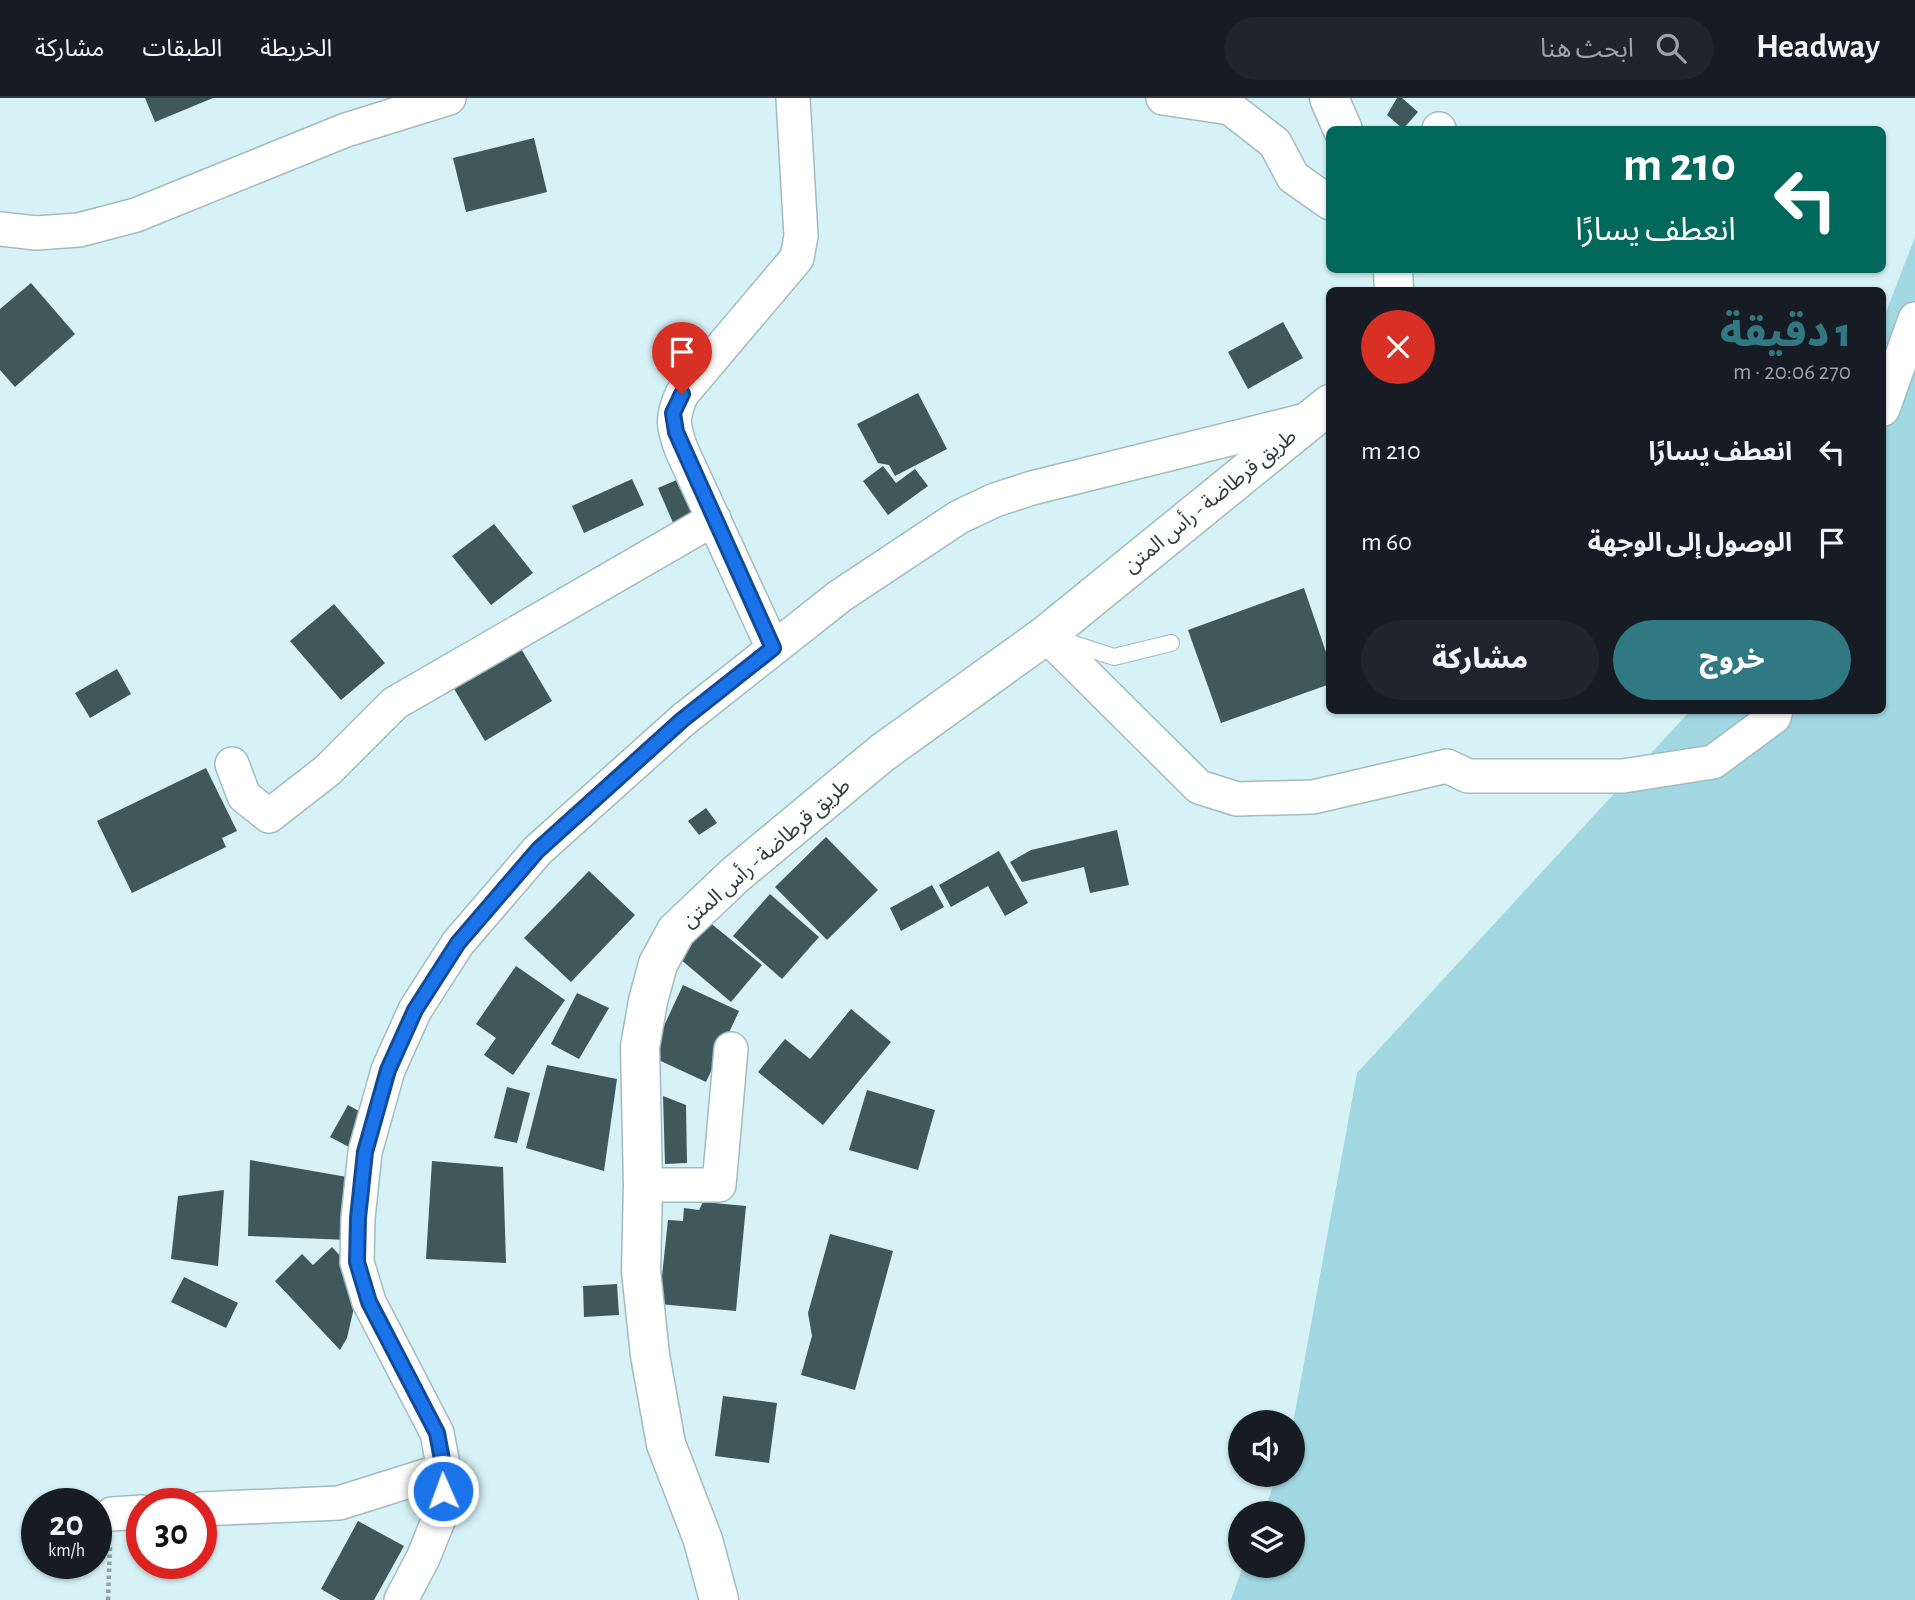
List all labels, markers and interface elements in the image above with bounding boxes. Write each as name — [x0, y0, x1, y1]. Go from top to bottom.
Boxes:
search box — [1224, 17, 1714, 80]
icon: search — [1652, 29, 1690, 67]
text: Headway — [1756, 31, 1880, 64]
text: ابحث هنا — [1540, 36, 1634, 62]
text: مشاركة — [35, 37, 104, 61]
text: الطبقات — [142, 37, 222, 61]
text: الخريطة — [260, 37, 332, 61]
text: 210 m — [1623, 141, 1736, 190]
icon: left — [1760, 154, 1851, 245]
text: انعطف يسارًا — [1575, 214, 1736, 246]
button: close — [1361, 310, 1435, 384]
text: 1 دقيقة — [1720, 312, 1851, 354]
pin — [652, 322, 712, 394]
icon: arrive — [663, 333, 701, 371]
text: 270 m · 20:06 — [1733, 361, 1851, 384]
street label: طريق قرطاضة - رأس المتن — [1118, 423, 1302, 578]
icon: left — [1813, 433, 1851, 471]
text: 210 m — [1361, 438, 1421, 464]
text: انعطف يسارًا — [1648, 439, 1792, 465]
icon: arrive — [1813, 524, 1851, 562]
text: 60 m — [1361, 529, 1412, 555]
text: الوصول إلى الوجهة — [1588, 530, 1792, 556]
button: مشاركة — [1361, 620, 1599, 700]
button: خروج — [1613, 620, 1851, 700]
street label: طريق قرطاضة - رأس المتن — [676, 772, 855, 933]
map controls — [1228, 1410, 1305, 1578]
button: sound — [1228, 1410, 1305, 1487]
position arrow — [406, 1454, 480, 1528]
speed limit sign: 30 — [126, 1488, 217, 1579]
button: layers — [1228, 1501, 1305, 1578]
text: 20 — [49, 1507, 84, 1542]
text: km/h — [48, 1542, 85, 1560]

